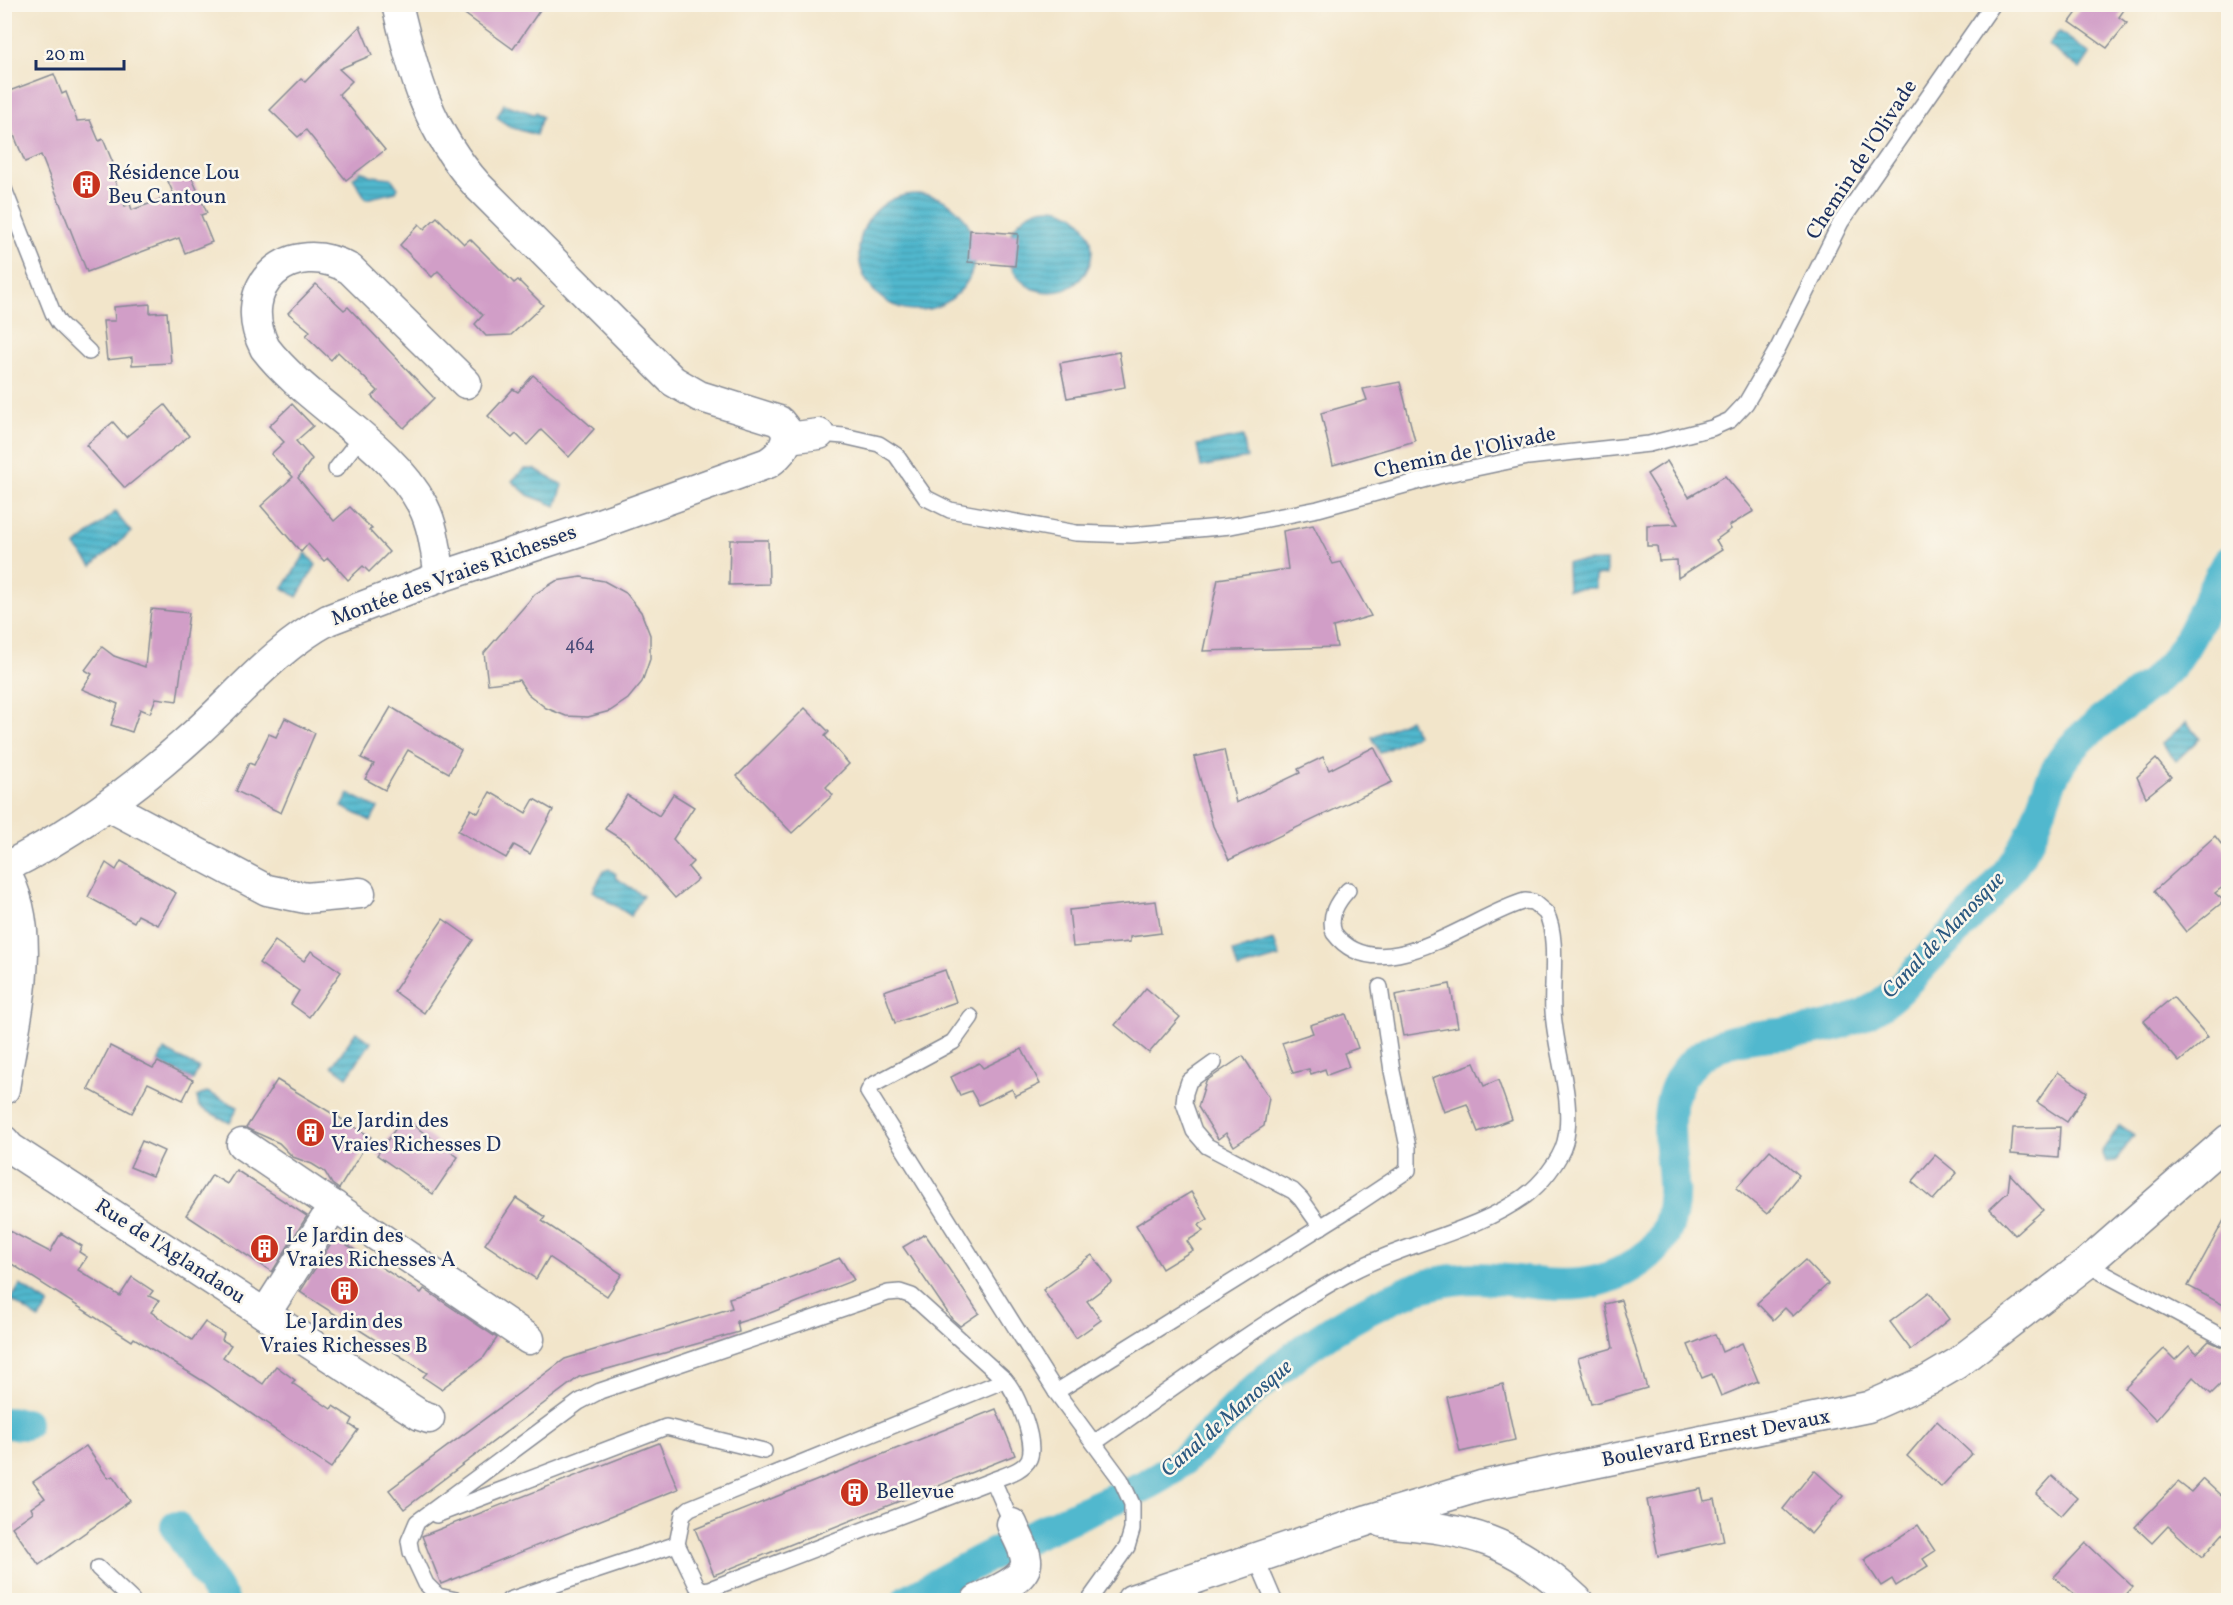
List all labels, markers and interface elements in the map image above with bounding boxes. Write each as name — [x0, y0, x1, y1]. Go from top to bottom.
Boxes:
scale bar — [36, 33, 124, 71]
text: 20 m — [45, 43, 85, 68]
street label: Chemin de l'Olivade — [1799, 74, 1925, 246]
place label: Résidence Lou Beu Cantoun — [108, 159, 240, 212]
building icon: Résidence Lou Beu Cantoun — [71, 169, 103, 201]
street label: Chemin de l'Olivade — [1371, 420, 1559, 486]
street label: Montée des Vraies Richesses — [327, 518, 581, 634]
house number: 464 — [565, 633, 595, 658]
water label: Canal de Manosque — [1875, 865, 2013, 1007]
place label: Le Jardin des Vraies Richesses D — [331, 1107, 501, 1160]
building icon: Le Jardin des Vraies Richesses D — [294, 1117, 326, 1149]
street label: Rue de l'Aglandaou — [89, 1192, 251, 1312]
place label: Le Jardin des Vraies Richesses A — [286, 1222, 456, 1275]
building icon: Le Jardin des Vraies Richesses A — [249, 1232, 281, 1264]
building icon: Le Jardin des Vraies Richesses B — [328, 1275, 360, 1307]
place label: Le Jardin des Vraies Richesses B — [260, 1308, 428, 1361]
water label: Canal de Manosque — [1154, 1353, 1300, 1485]
street label: Boulevard Ernest Devaux — [1599, 1403, 1833, 1475]
building icon: Bellevue — [839, 1476, 871, 1508]
place label: Bellevue — [876, 1478, 954, 1507]

